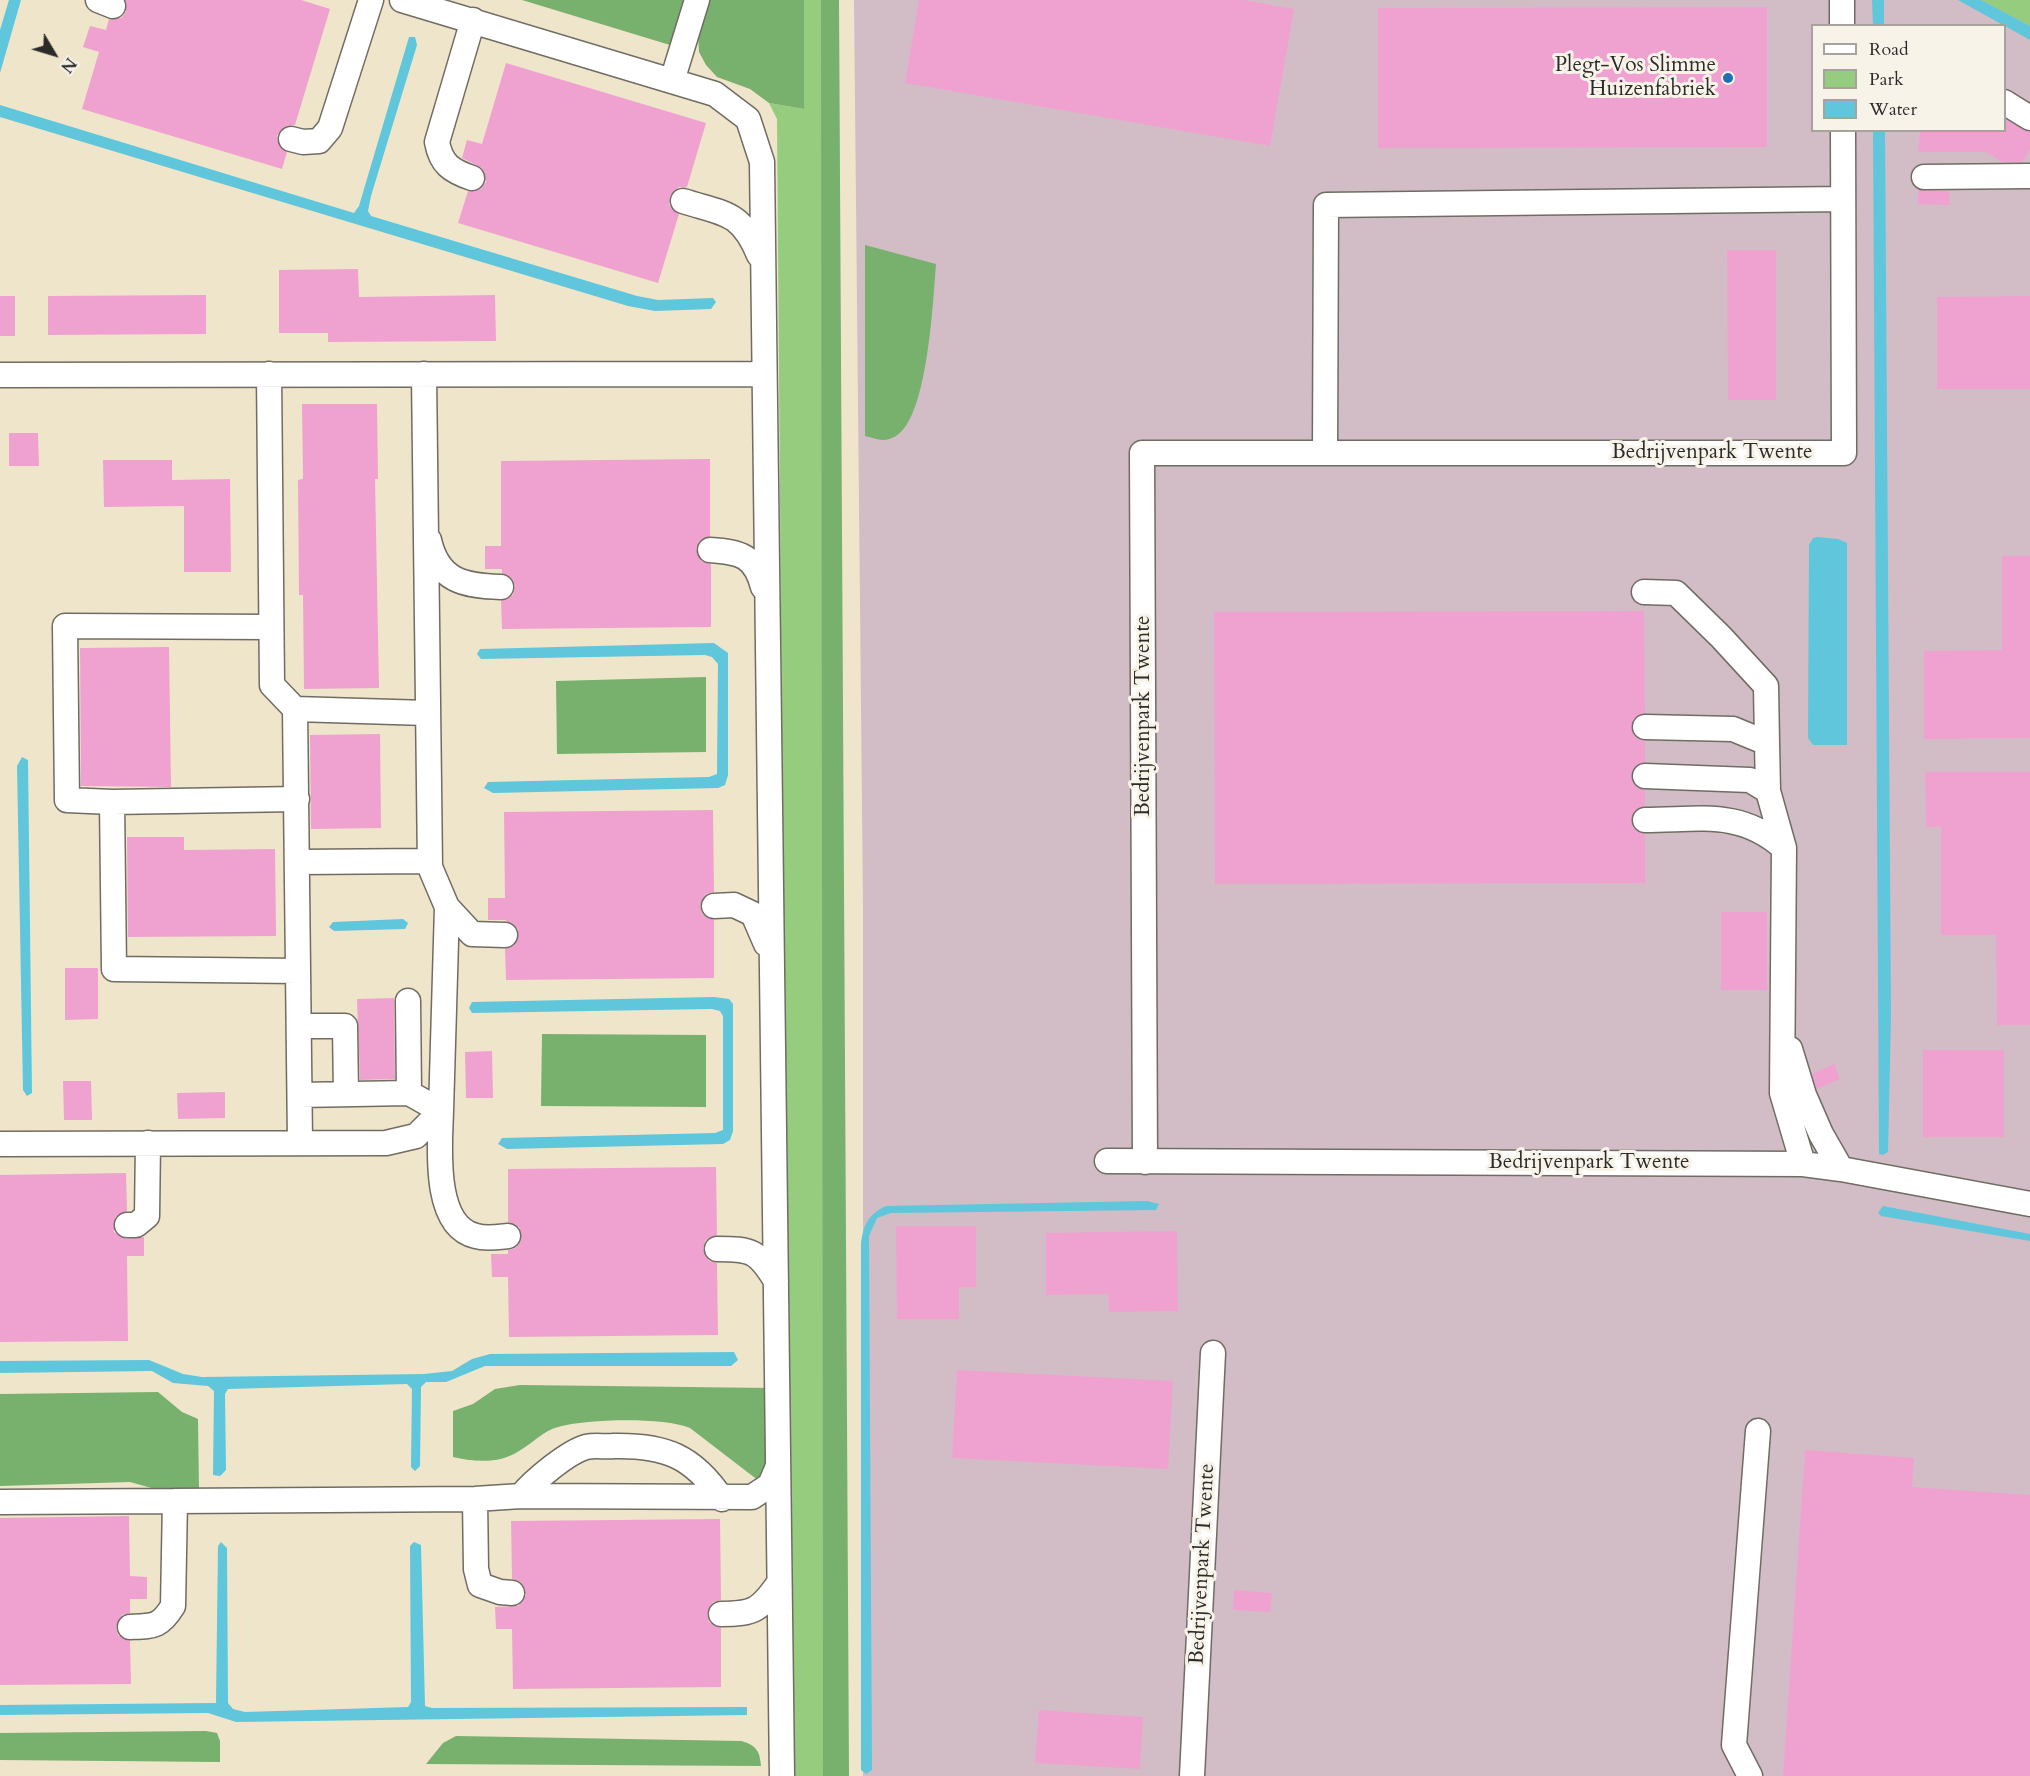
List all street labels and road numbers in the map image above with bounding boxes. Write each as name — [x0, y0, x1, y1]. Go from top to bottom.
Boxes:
street label: Bedrijvenpark Twente — [1611, 440, 1813, 466]
street label: Bedrijvenpark Twente — [1131, 615, 1157, 817]
street label: Bedrijvenpark Twente — [1488, 1150, 1690, 1176]
street label: Bedrijvenpark Twente — [1185, 1463, 1221, 1665]

